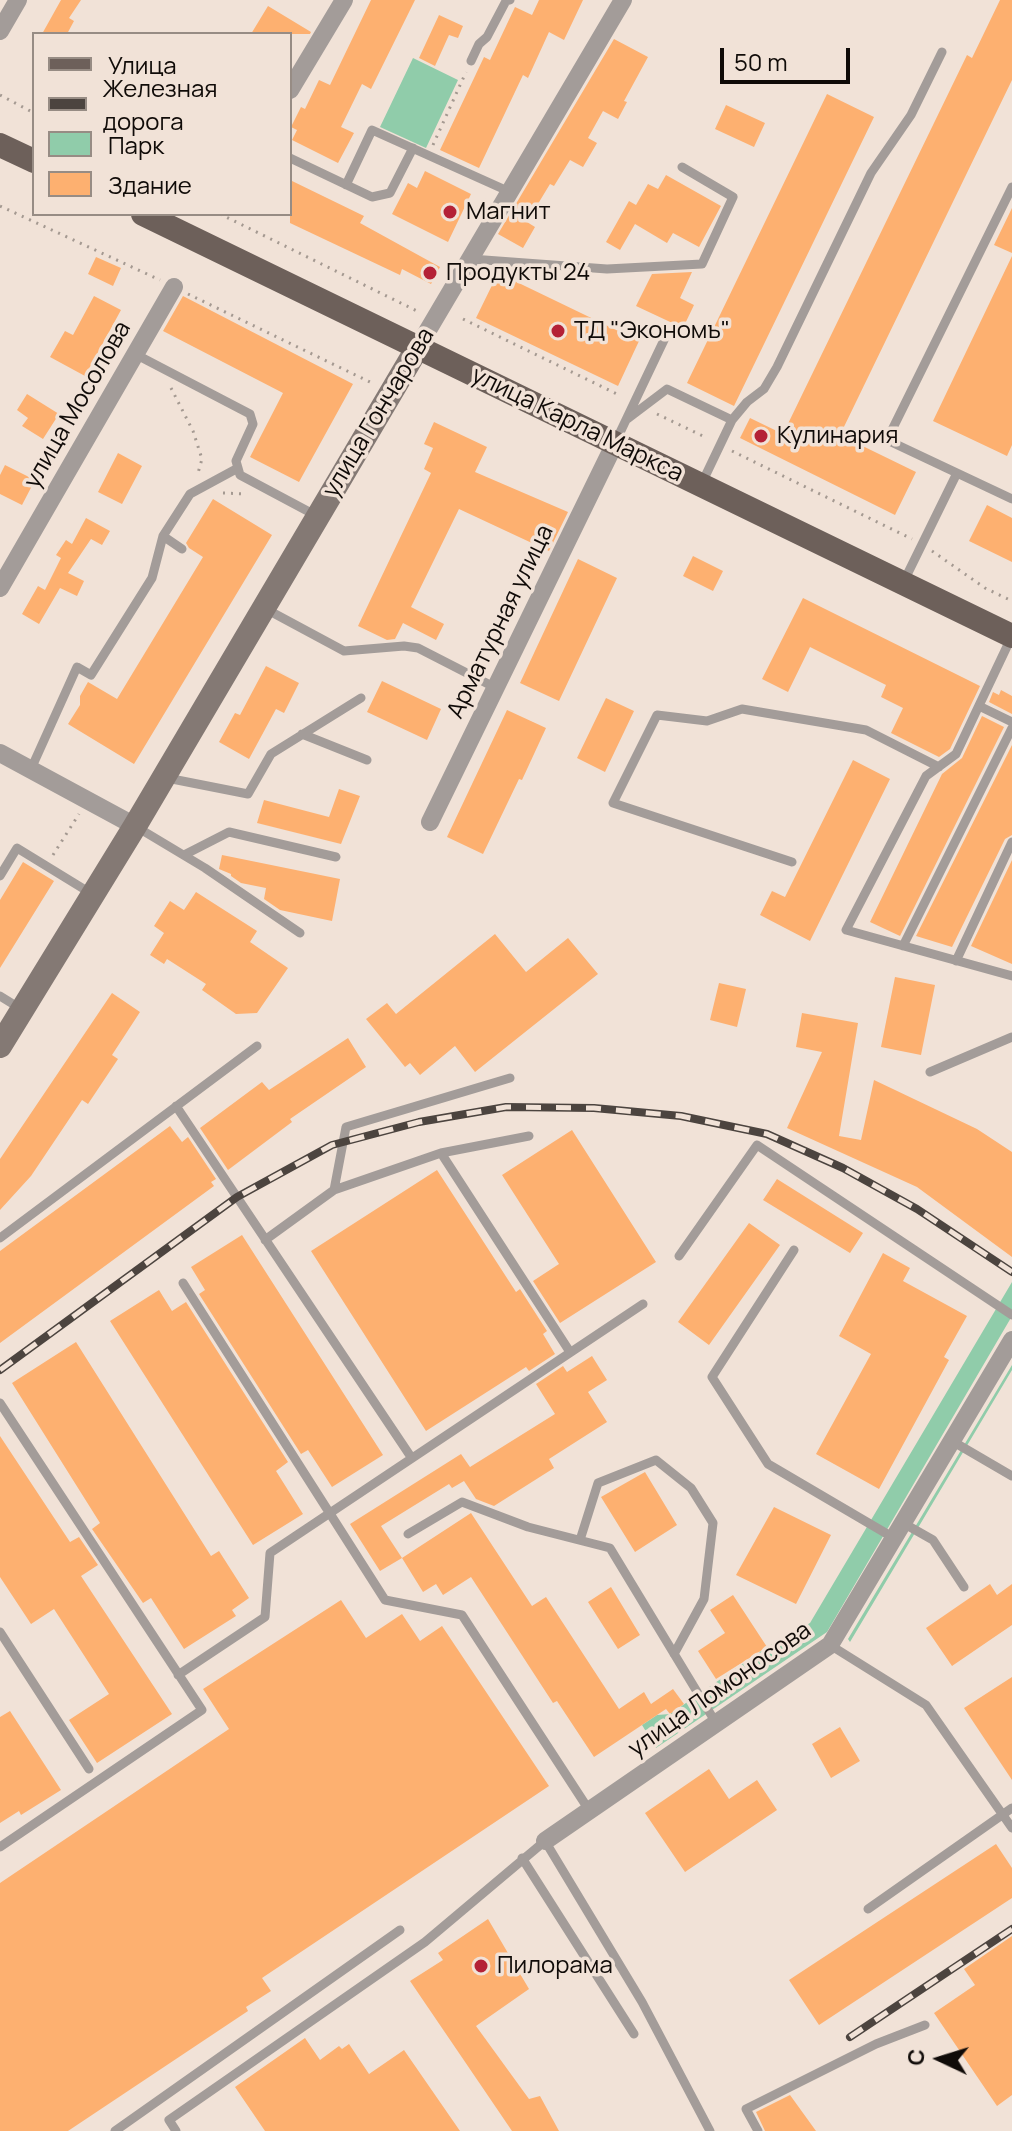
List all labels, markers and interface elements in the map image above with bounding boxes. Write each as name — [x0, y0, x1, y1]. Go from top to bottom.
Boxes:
legend — [32, 32, 292, 216]
scale bar — [724, 32, 854, 82]
text: 50 m — [734, 45, 788, 78]
text: Улица — [108, 48, 177, 81]
text: Железная дорога — [103, 71, 218, 137]
text: Парк — [108, 128, 164, 161]
text: Здание — [108, 168, 192, 201]
place label: Магнит — [466, 198, 551, 226]
marker: Магнит — [441, 203, 459, 221]
place label: Продукты 24 — [446, 259, 590, 287]
marker: Продукты 24 — [421, 264, 439, 282]
street label: улица Мосолова — [18, 316, 138, 494]
place label: ТД "Экономъ" — [574, 317, 730, 345]
marker: ТД "Экономъ" — [549, 322, 567, 340]
street label: улица Гончарова — [317, 323, 441, 503]
street label: улица Карла Маркса — [466, 361, 688, 489]
place label: Кулинария — [777, 422, 898, 450]
marker: Кулинария — [752, 427, 770, 445]
street label: Арматурная улица — [442, 521, 560, 723]
street label: улица Ломоносова — [623, 1616, 817, 1764]
place label: Пилорама — [497, 1952, 613, 1980]
marker: Пилорама — [472, 1957, 490, 1975]
north arrow — [900, 2019, 980, 2099]
text: С — [901, 2048, 932, 2066]

